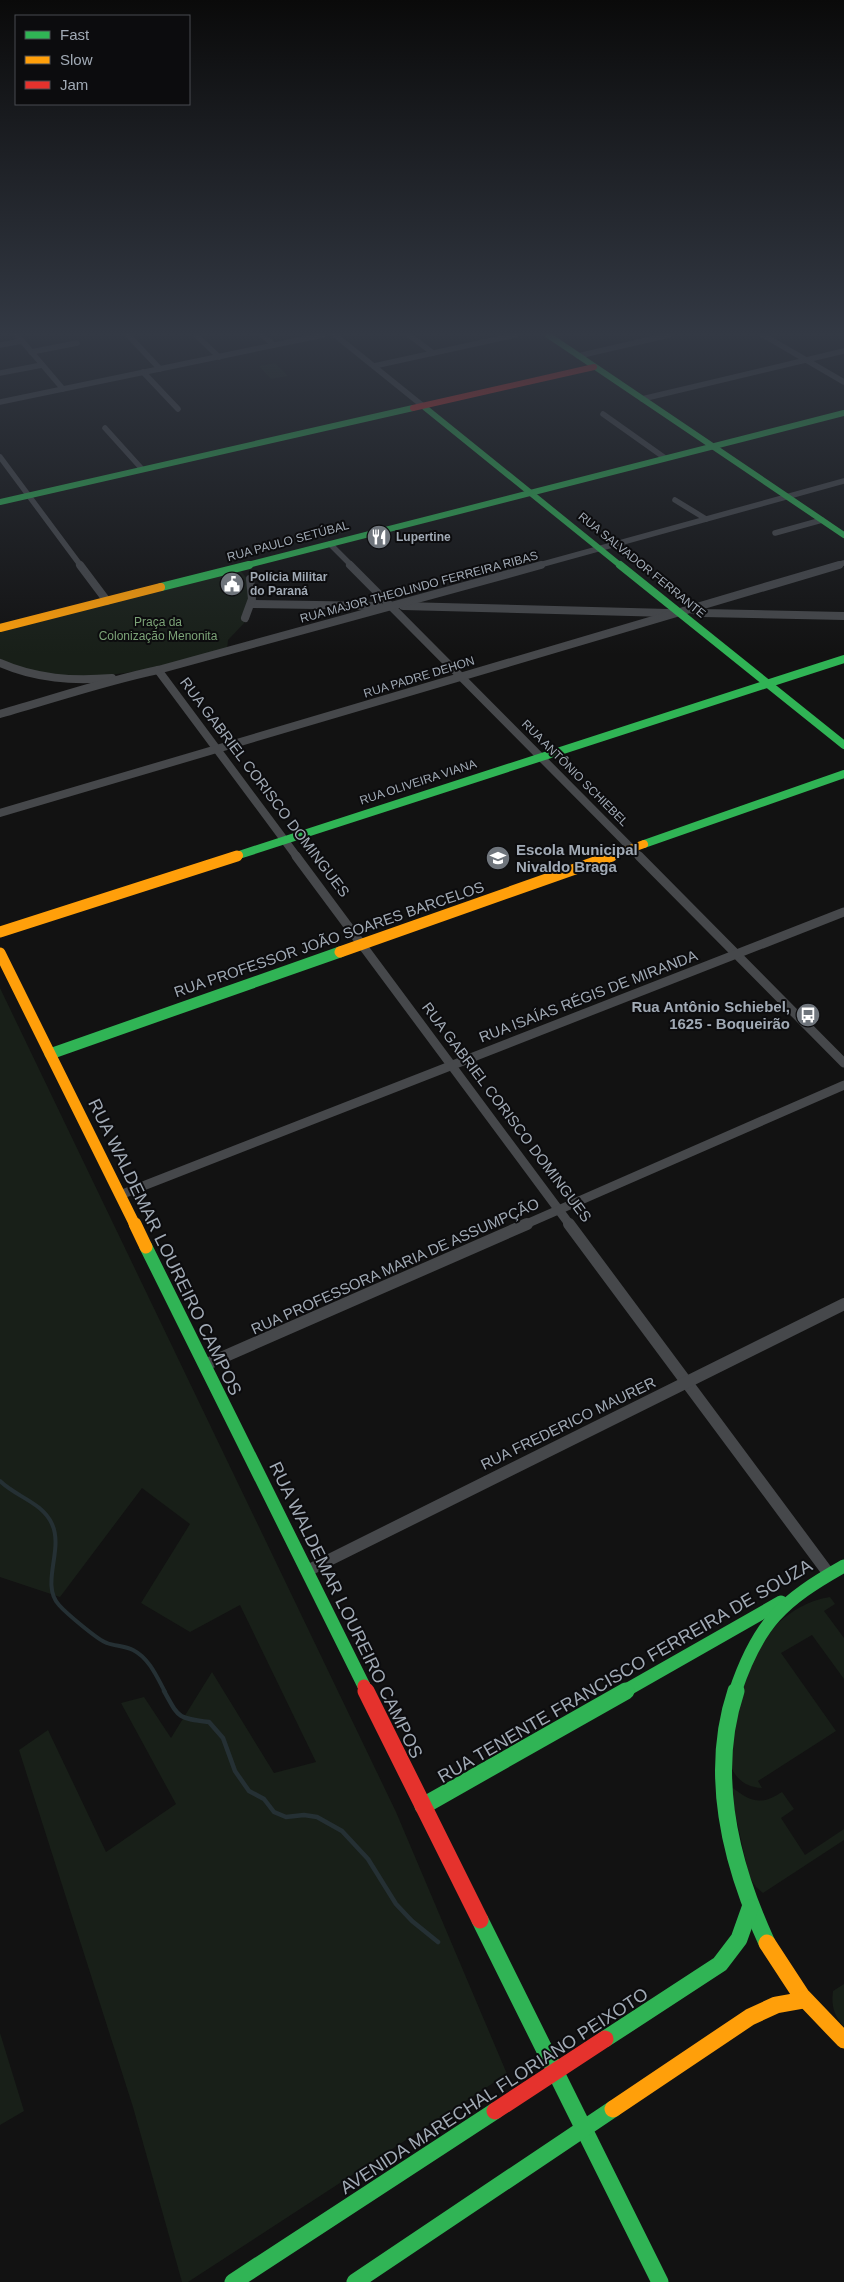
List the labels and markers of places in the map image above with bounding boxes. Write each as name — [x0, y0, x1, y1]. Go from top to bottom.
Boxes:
restaurant icon: Lupertine — [366, 524, 392, 550]
place label: Lupertine — [396, 530, 451, 544]
place label: Polícia Militar do Paraná — [250, 570, 328, 598]
public building icon: Polícia Militar do Paraná — [219, 571, 245, 597]
place label: Escola Municipal Nivaldo Braga — [516, 841, 638, 875]
school or university icon: Escola Municipal Nivaldo Braga — [485, 845, 511, 871]
place label: Rua Antônio Schiebel, 1625 - Boqueirão — [631, 998, 790, 1032]
bus stop icon: Rua Antônio Schiebel, 1625 - Boqueirão — [795, 1002, 821, 1028]

